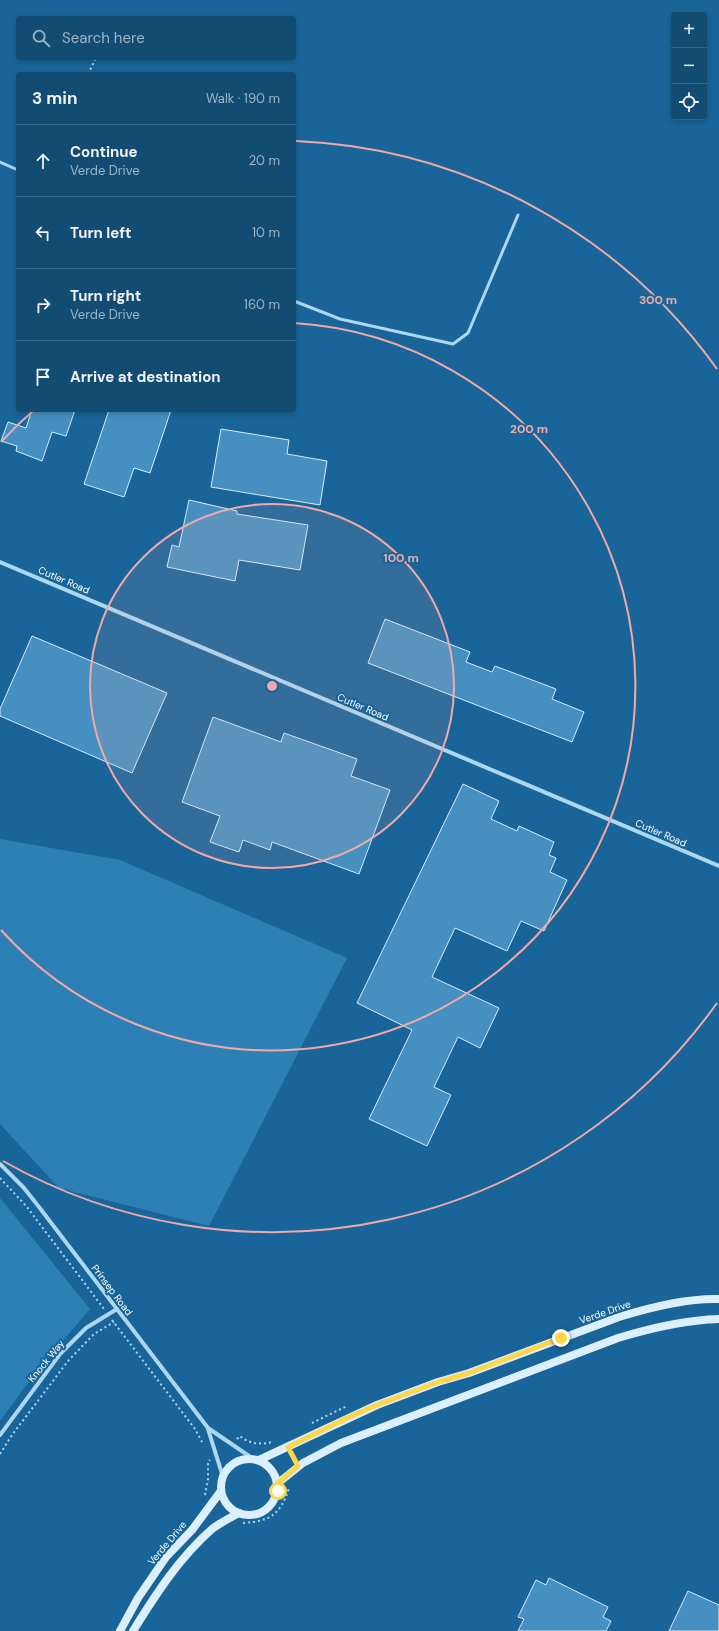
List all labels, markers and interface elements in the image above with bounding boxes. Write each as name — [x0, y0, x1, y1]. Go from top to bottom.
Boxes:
map controls — [671, 12, 707, 120]
button: + — [671, 12, 707, 48]
search box — [16, 16, 296, 60]
icon: search — [30, 27, 52, 49]
text: Search here — [62, 28, 145, 48]
button: − — [671, 48, 707, 84]
button: locate — [671, 84, 707, 120]
text: 3 min — [32, 87, 77, 109]
text: Walk · 190 m — [206, 90, 280, 107]
text: Continue — [70, 142, 138, 162]
icon: ahead — [32, 150, 54, 172]
text: 20 m — [249, 152, 280, 169]
text: Verde Drive — [70, 162, 140, 179]
icon: left — [32, 222, 54, 244]
text: Turn left — [70, 223, 131, 243]
text: 10 m — [252, 224, 280, 241]
text: Turn right — [70, 286, 141, 306]
text: 300 m — [639, 292, 677, 308]
icon: right — [32, 294, 54, 316]
text: 160 m — [244, 296, 280, 313]
text: Verde Drive — [70, 306, 140, 323]
icon: arrive — [32, 366, 54, 388]
text: Arrive at destination — [70, 367, 221, 387]
text: 200 m — [510, 421, 548, 437]
text: 100 m — [383, 550, 419, 566]
street label: Cutler Road — [36, 563, 92, 597]
centre of rings — [265, 679, 279, 693]
street label: Cutler Road — [335, 690, 391, 724]
street label: Cutler Road — [633, 816, 689, 850]
street label: Prinsep Road — [89, 1262, 135, 1318]
street label: Verde Drive — [578, 1297, 633, 1327]
route end — [552, 1329, 570, 1347]
street label: Knock Way — [25, 1337, 67, 1385]
route start — [269, 1482, 287, 1500]
street label: Verde Drive — [145, 1518, 189, 1568]

